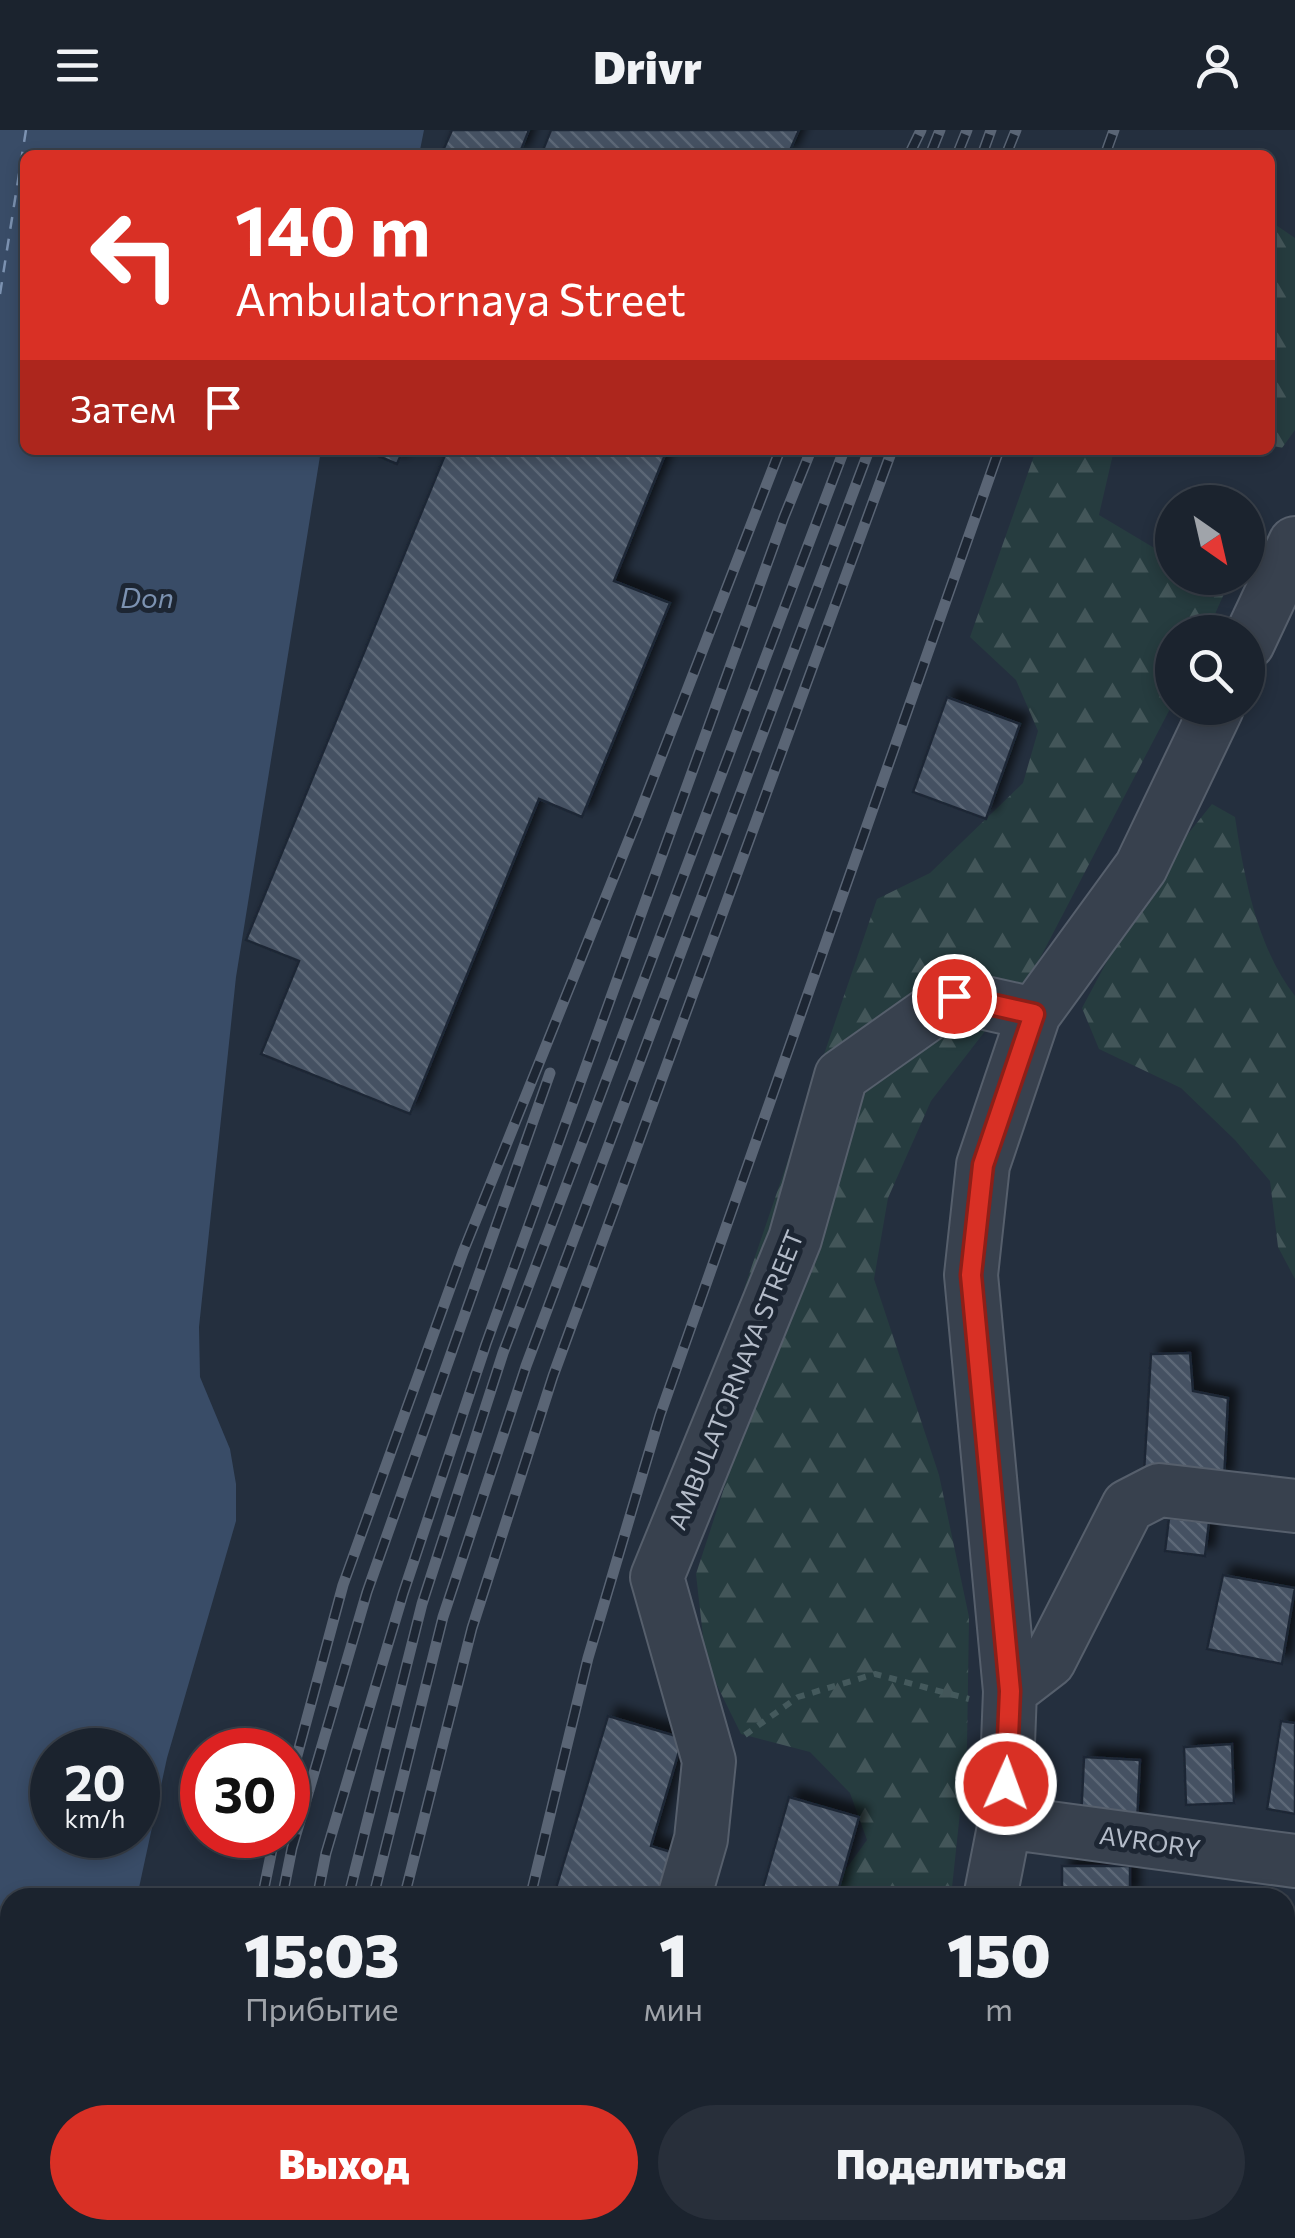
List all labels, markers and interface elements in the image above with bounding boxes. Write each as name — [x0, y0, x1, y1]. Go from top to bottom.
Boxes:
icon: menu — [50, 38, 105, 93]
text: Drivr — [593, 38, 702, 93]
icon: person — [1190, 38, 1245, 93]
text: 140 m — [235, 185, 431, 270]
icon: left — [70, 190, 200, 320]
text: Ambulatornaya Street — [235, 270, 686, 325]
icon: arrive — [196, 380, 251, 435]
text: Затем — [70, 384, 176, 431]
north arrow — [1155, 485, 1265, 595]
map controls — [1155, 485, 1265, 725]
water label: Don — [120, 580, 174, 614]
button: search — [1155, 615, 1265, 725]
pin — [912, 954, 997, 1039]
icon: arrive — [927, 969, 982, 1024]
street label: AMBULATORNAYA STREET — [661, 1226, 809, 1534]
speed limit sign: 30 — [180, 1728, 310, 1858]
position arrow — [954, 1732, 1058, 1836]
text: 20 — [64, 1750, 126, 1811]
text: km/h — [65, 1803, 125, 1833]
street label: AVRORY — [1098, 1819, 1203, 1863]
text: 15:03 — [244, 1916, 399, 1989]
text: 1 — [659, 1916, 687, 1989]
text: 150 — [947, 1916, 1051, 1989]
text: Прибытие — [245, 1988, 399, 2028]
text: мин — [644, 1988, 703, 2028]
text: m — [985, 1988, 1013, 2028]
button: Выход — [50, 2105, 638, 2220]
button: Поделиться — [658, 2105, 1245, 2220]

